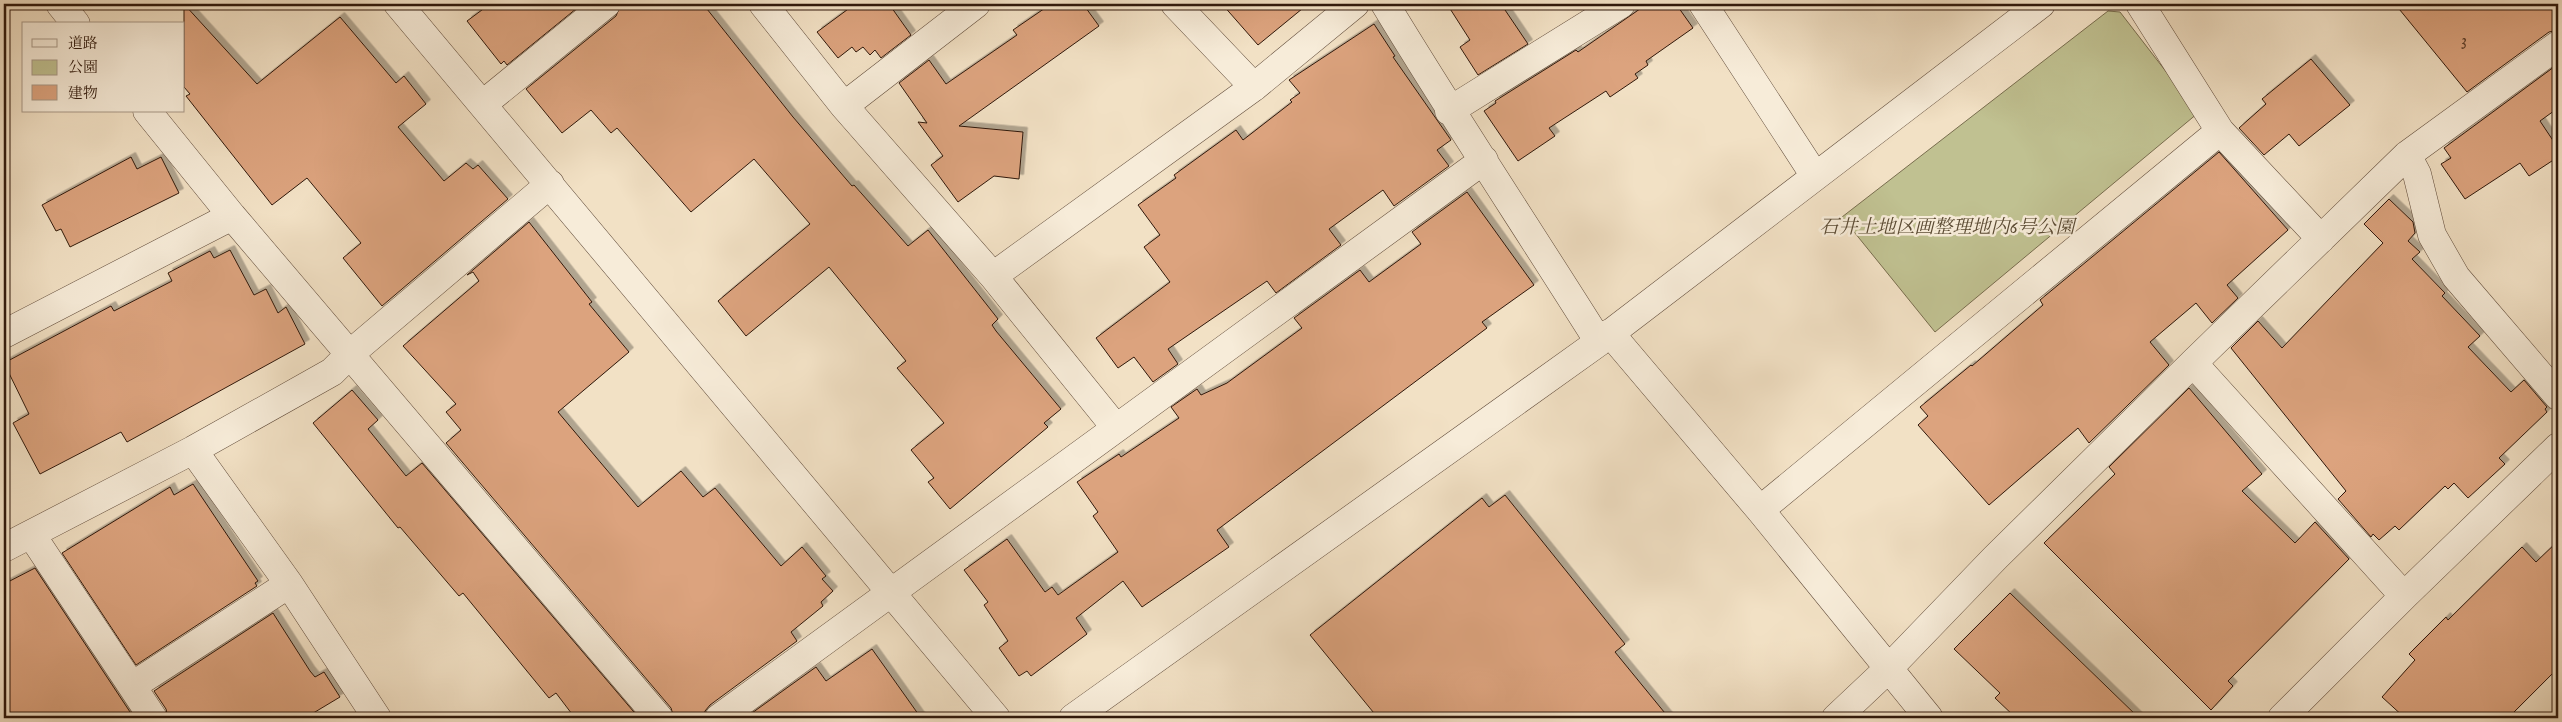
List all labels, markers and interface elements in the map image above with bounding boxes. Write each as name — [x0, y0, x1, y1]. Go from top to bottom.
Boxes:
legend — [22, 22, 185, 112]
house number: 3 — [2461, 31, 2467, 51]
text: 道路 — [68, 34, 98, 53]
text: 公園 — [68, 58, 98, 77]
text: 建物 — [68, 84, 98, 103]
park label: 石井土地区画整理地内6号公園 — [1819, 216, 2078, 240]

